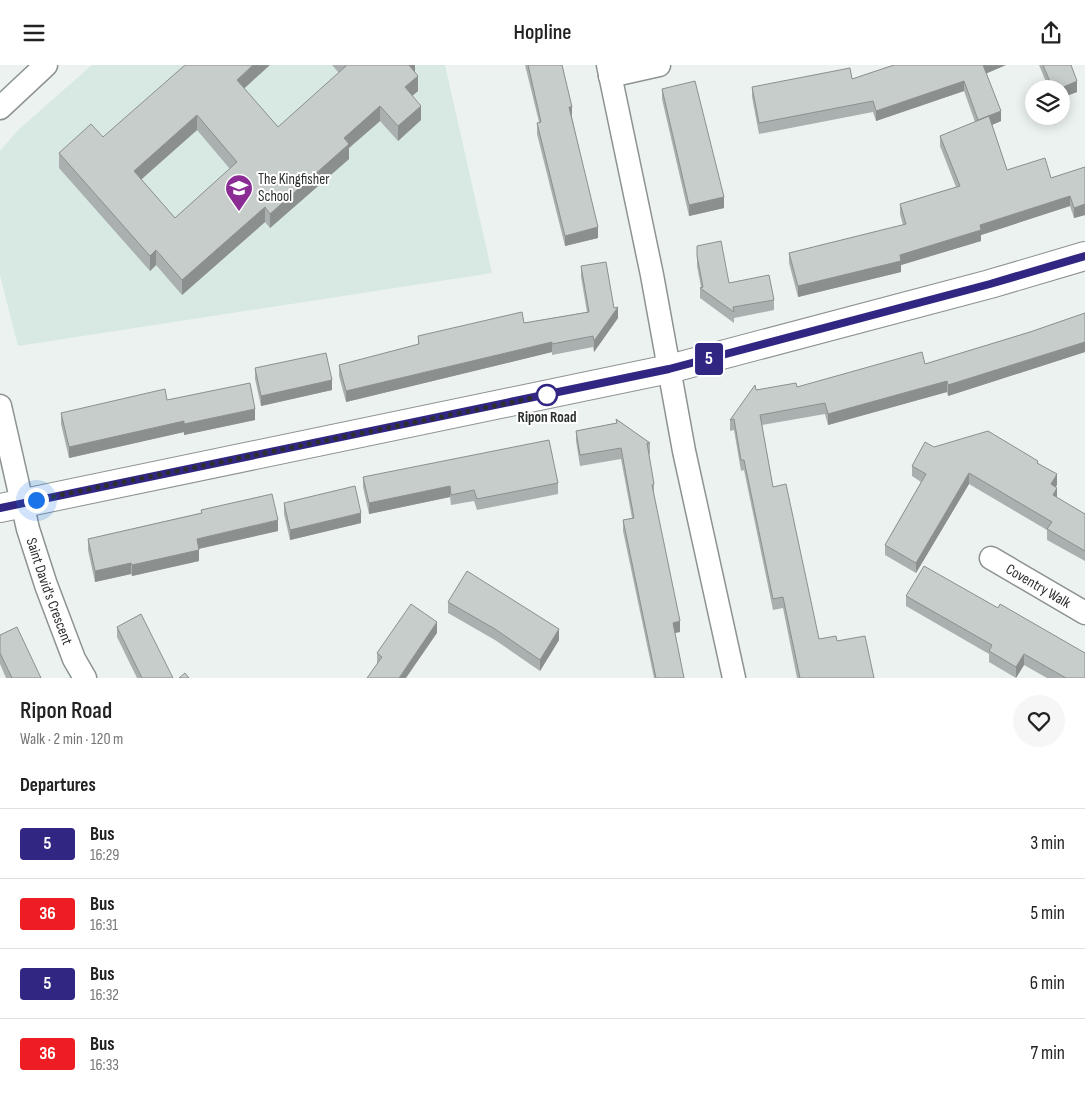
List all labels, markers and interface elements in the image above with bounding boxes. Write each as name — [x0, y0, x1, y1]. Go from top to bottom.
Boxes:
icon: menu — [20, 19, 48, 47]
text: Hopline — [513, 19, 572, 46]
icon: share — [1037, 19, 1065, 47]
map controls — [1025, 80, 1070, 125]
button: layers — [1025, 80, 1070, 125]
place label: The Kingfisher School — [258, 170, 330, 206]
school or university icon: The Kingfisher School — [224, 173, 254, 212]
line badge: 5 — [693, 343, 725, 375]
text: 5 — [705, 348, 713, 369]
marker: Ripon Road — [536, 384, 558, 406]
place label: Ripon Road — [518, 408, 576, 427]
your location — [24, 488, 49, 513]
street label: Saint David's Crescent — [22, 535, 77, 648]
street label: Coventry Walk — [1002, 559, 1075, 612]
button: heart — [1013, 695, 1065, 747]
text: Ripon Road — [20, 696, 112, 725]
text: Walk · 2 min · 120 m — [20, 730, 123, 749]
text: Departures — [20, 774, 96, 797]
text: Bus — [90, 823, 115, 846]
text: 3 min — [1030, 832, 1065, 855]
text: 5 — [44, 833, 51, 854]
text: 16:29 — [90, 846, 119, 865]
text: Bus — [90, 893, 115, 916]
text: 5 min — [1030, 902, 1065, 925]
text: 36 — [39, 903, 56, 924]
text: 16:31 — [90, 916, 118, 935]
text: Bus — [90, 963, 115, 986]
text: 6 min — [1030, 972, 1065, 995]
text: 5 — [44, 973, 51, 994]
text: 16:32 — [90, 986, 119, 1005]
text: Bus — [90, 1033, 115, 1056]
text: 7 min — [1031, 1042, 1065, 1065]
text: 36 — [39, 1043, 56, 1064]
text: 16:33 — [90, 1056, 119, 1075]

